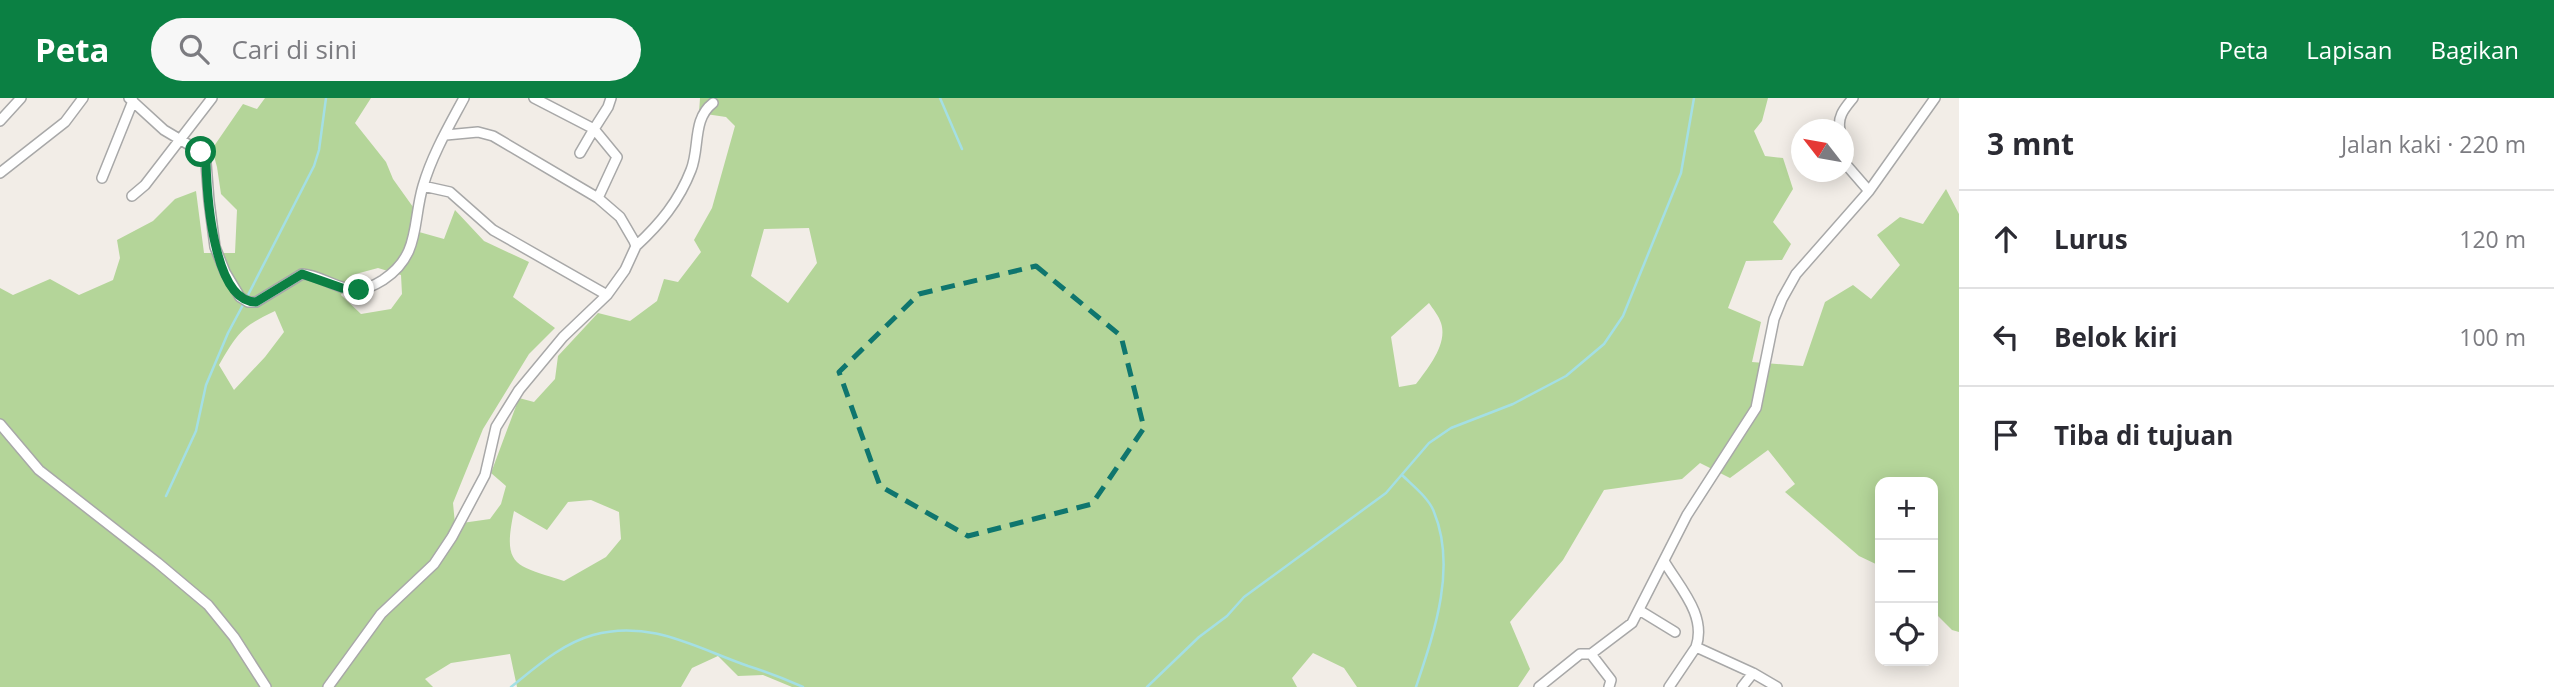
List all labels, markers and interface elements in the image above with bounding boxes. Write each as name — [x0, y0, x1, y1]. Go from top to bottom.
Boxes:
search box — [151, 18, 641, 81]
text: Peta — [35, 27, 109, 72]
icon: search — [175, 30, 213, 68]
text: Cari di sini — [231, 31, 357, 67]
text: Peta — [2218, 33, 2268, 66]
text: Lapisan — [2306, 33, 2392, 66]
text: Bagikan — [2430, 33, 2519, 66]
north arrow — [1791, 119, 1854, 182]
text: 3 mnt — [1987, 123, 2074, 164]
text: Jalan kaki · 220 m — [2341, 128, 2526, 160]
route start — [185, 136, 216, 167]
icon: ahead — [1987, 220, 2025, 258]
text: Lurus — [2054, 221, 2128, 257]
text: 120 m — [2459, 223, 2526, 255]
route end — [343, 274, 374, 305]
icon: left — [1987, 318, 2025, 356]
text: Belok kiri — [2054, 319, 2178, 355]
text: 100 m — [2459, 321, 2526, 353]
icon: arrive — [1987, 416, 2025, 454]
text: Tiba di tujuan — [2054, 417, 2233, 453]
map controls — [1875, 477, 1938, 666]
button: + — [1875, 477, 1938, 540]
button: − — [1875, 540, 1938, 603]
button: locate — [1875, 603, 1938, 666]

